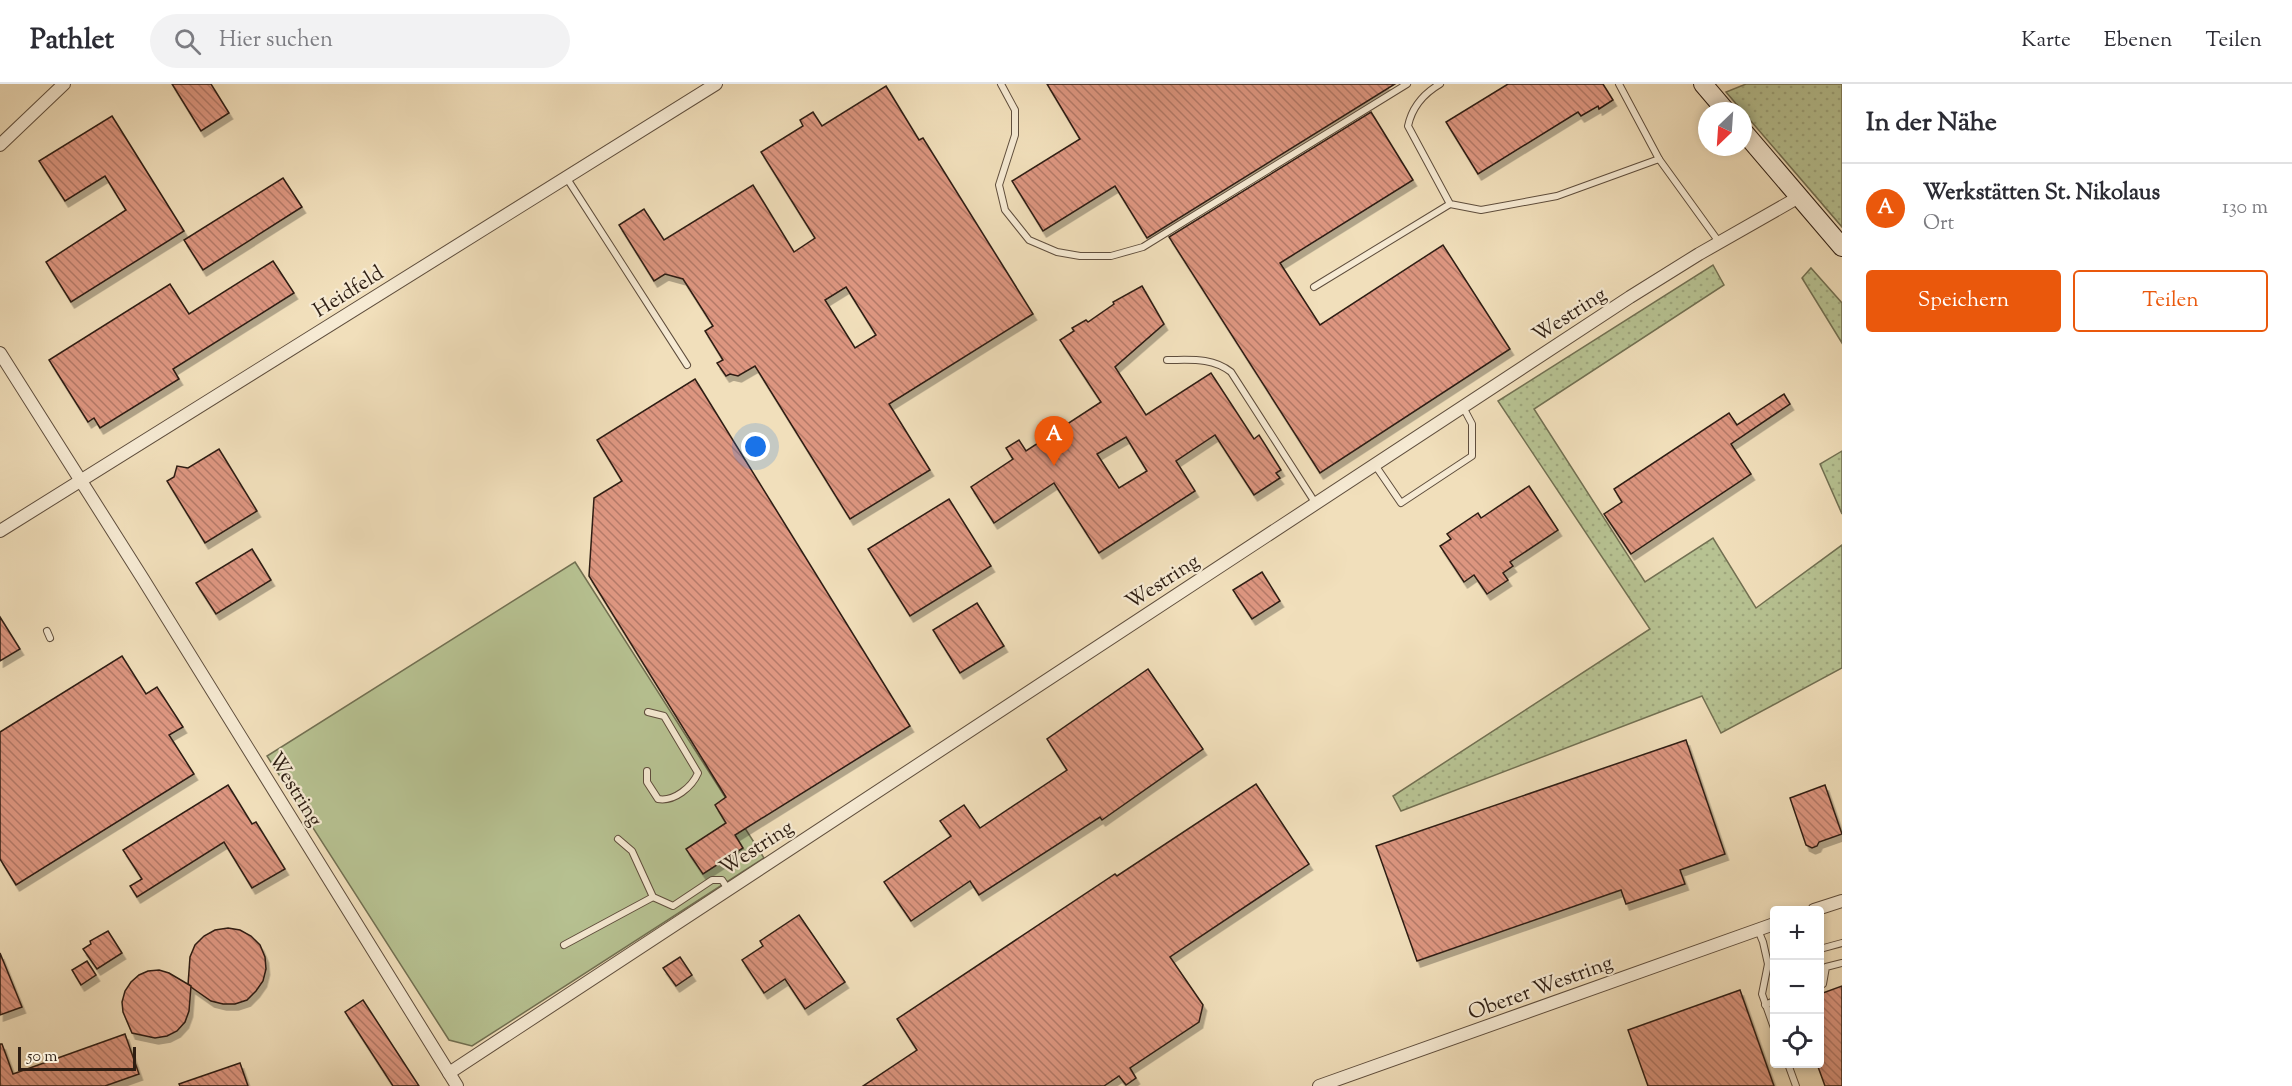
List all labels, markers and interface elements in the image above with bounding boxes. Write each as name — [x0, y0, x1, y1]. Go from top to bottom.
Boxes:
search box — [150, 14, 570, 68]
text: Pathlet — [30, 21, 114, 61]
icon: search — [171, 25, 204, 58]
text: Hier suchen — [219, 25, 333, 57]
text: Karte — [2021, 26, 2071, 56]
text: Ebenen — [2104, 26, 2172, 56]
text: Teilen — [2205, 26, 2262, 56]
north arrow — [1698, 102, 1752, 156]
text: In der Nähe — [1866, 105, 1997, 142]
text: Werkstätten St. Nikolaus — [1923, 178, 2160, 210]
text: A — [1877, 194, 1894, 223]
text: 130 m — [2222, 194, 2268, 223]
text: Ort — [1923, 210, 1954, 239]
street label: Heidfeld — [308, 259, 390, 326]
button: Speichern — [1866, 270, 2061, 332]
button: Teilen — [2073, 270, 2268, 332]
street label: Westring — [1527, 281, 1613, 351]
pin: A — [1034, 416, 1074, 466]
your location — [741, 432, 770, 461]
street label: Westring — [1120, 548, 1206, 618]
street label: Westring — [260, 747, 329, 833]
street label: Westring — [714, 814, 800, 884]
map controls — [1770, 906, 1824, 1068]
button: + — [1770, 906, 1824, 960]
street label: Oberer Westring — [1464, 949, 1617, 1029]
button: − — [1770, 960, 1824, 1014]
button: locate — [1770, 1014, 1824, 1068]
scale bar — [18, 1044, 136, 1072]
text: 50 m — [27, 1046, 58, 1069]

